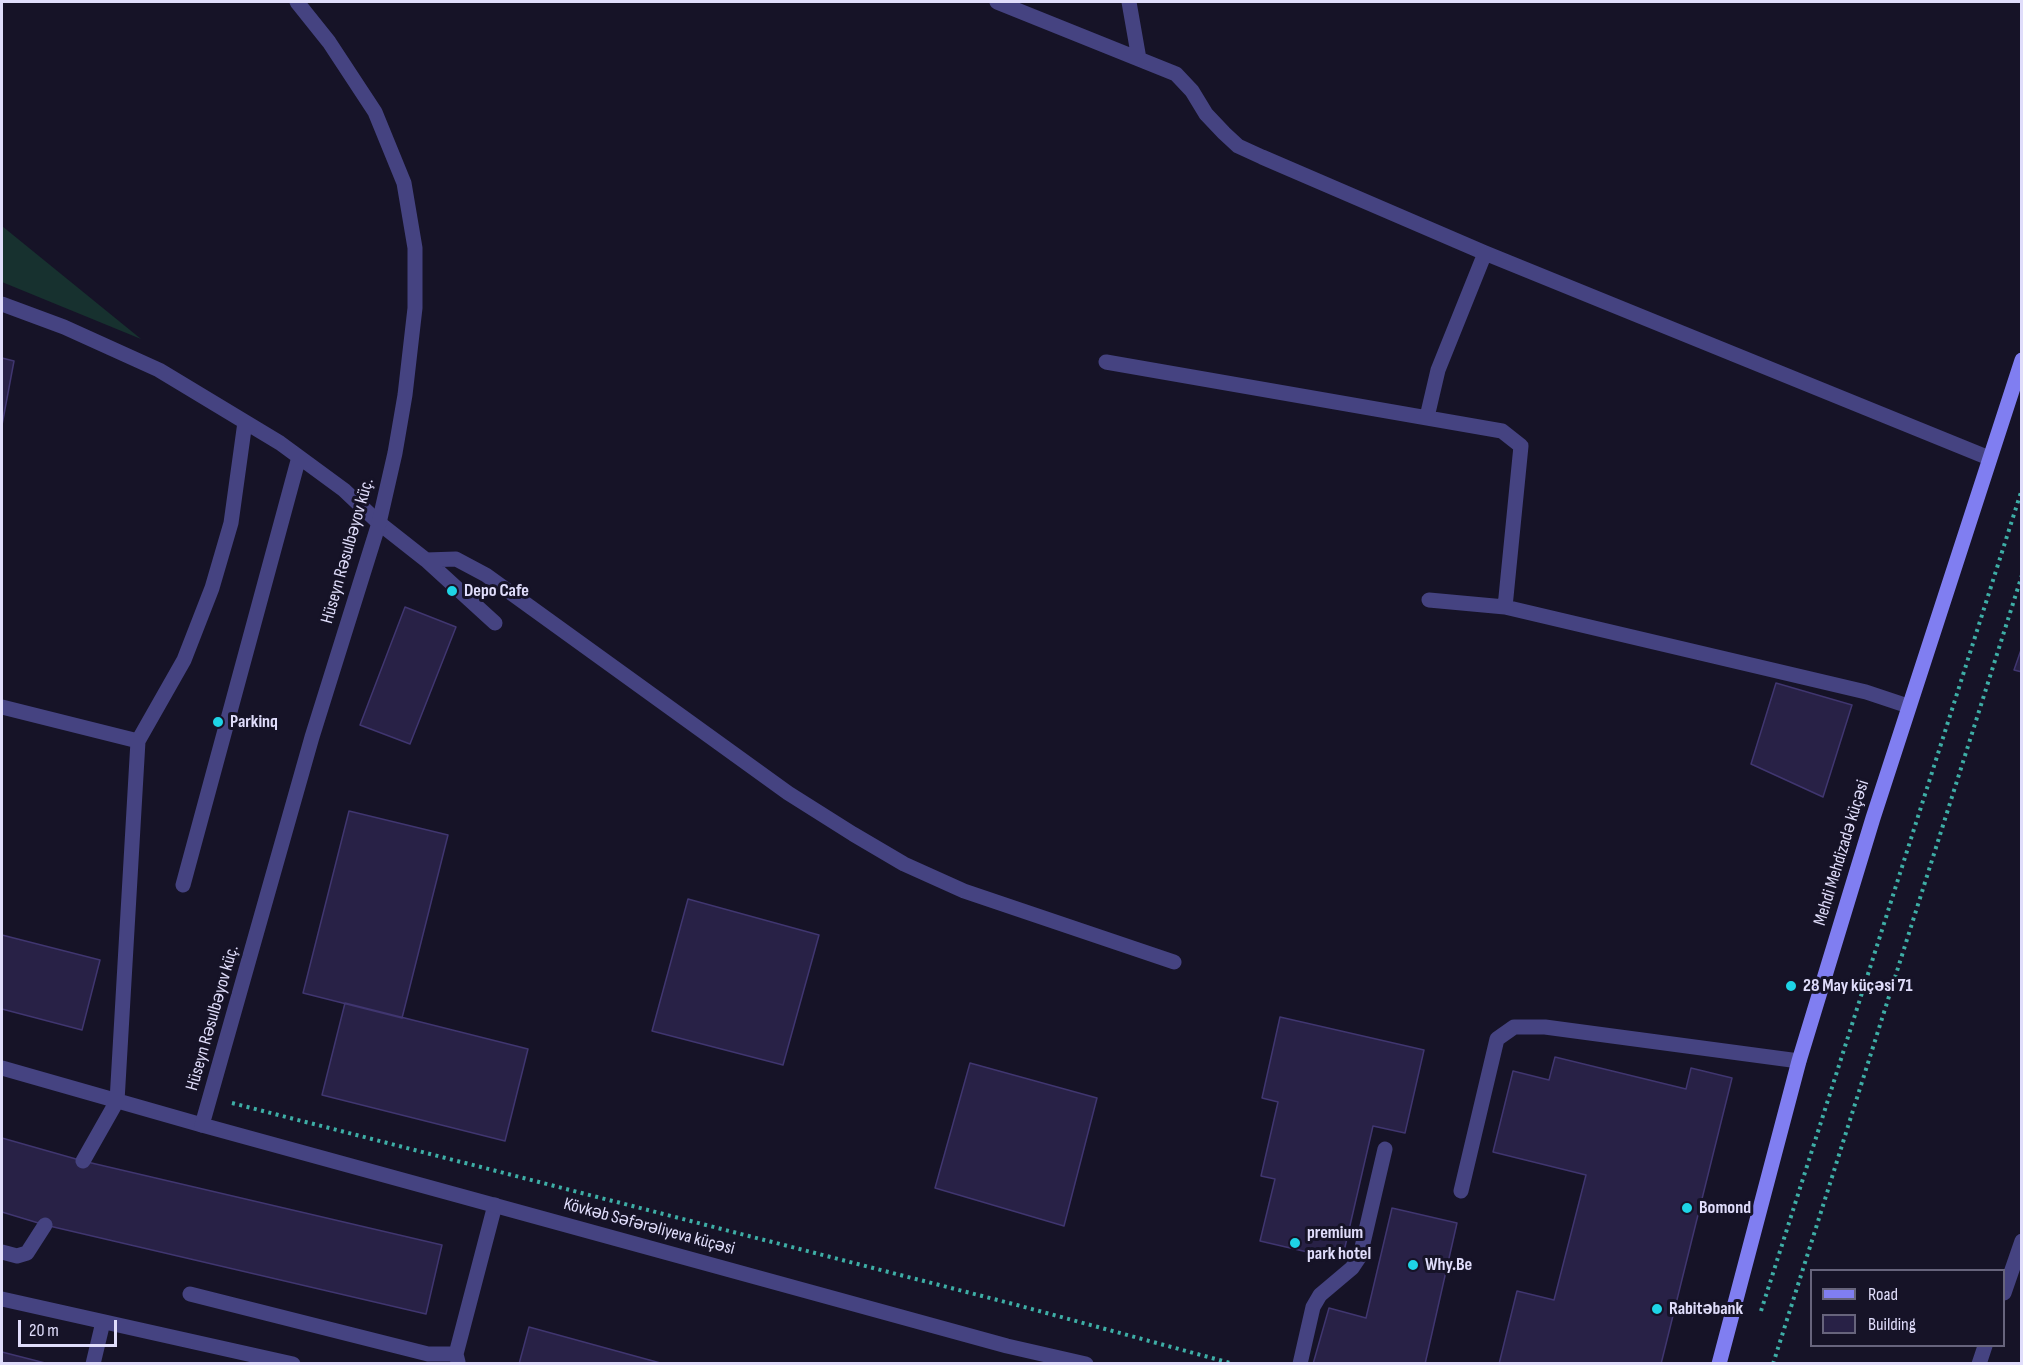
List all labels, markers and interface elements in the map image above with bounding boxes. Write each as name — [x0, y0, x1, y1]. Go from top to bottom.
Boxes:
street label: Hüseyn Rəsulbəyov küç. — [317, 476, 379, 626]
place label: Depo Cafe — [464, 580, 529, 602]
marker: Depo Cafe — [445, 584, 459, 598]
place label: Parkinq — [230, 711, 278, 733]
marker: Parkinq — [211, 715, 225, 729]
street label: Mehdi Mehdizadə küçəsi — [1810, 778, 1874, 928]
street label: Hüseyn Rəsulbəyov küç. — [182, 943, 244, 1093]
place label: 28 May küçəsi 71 — [1803, 975, 1912, 997]
marker: 28 May küçəsi 71 — [1784, 979, 1798, 993]
street label: Kövkəb Səfərəliyeva küçəsi — [561, 1194, 737, 1260]
place label: Bomond — [1699, 1197, 1751, 1219]
marker: Bomond — [1680, 1201, 1694, 1215]
place label: premium park hotel — [1307, 1222, 1371, 1264]
marker: premium park hotel — [1288, 1236, 1302, 1250]
place label: Why.Be — [1425, 1254, 1472, 1276]
marker: Why.Be — [1406, 1258, 1420, 1272]
legend — [1810, 1269, 2005, 1347]
text: Road — [1868, 1284, 1898, 1305]
place label: Rabitəbank — [1669, 1298, 1743, 1320]
marker: Rabitəbank — [1650, 1302, 1664, 1316]
scale bar — [21, 1308, 120, 1346]
text: Building — [1868, 1314, 1916, 1335]
text: 20 m — [29, 1320, 59, 1341]

